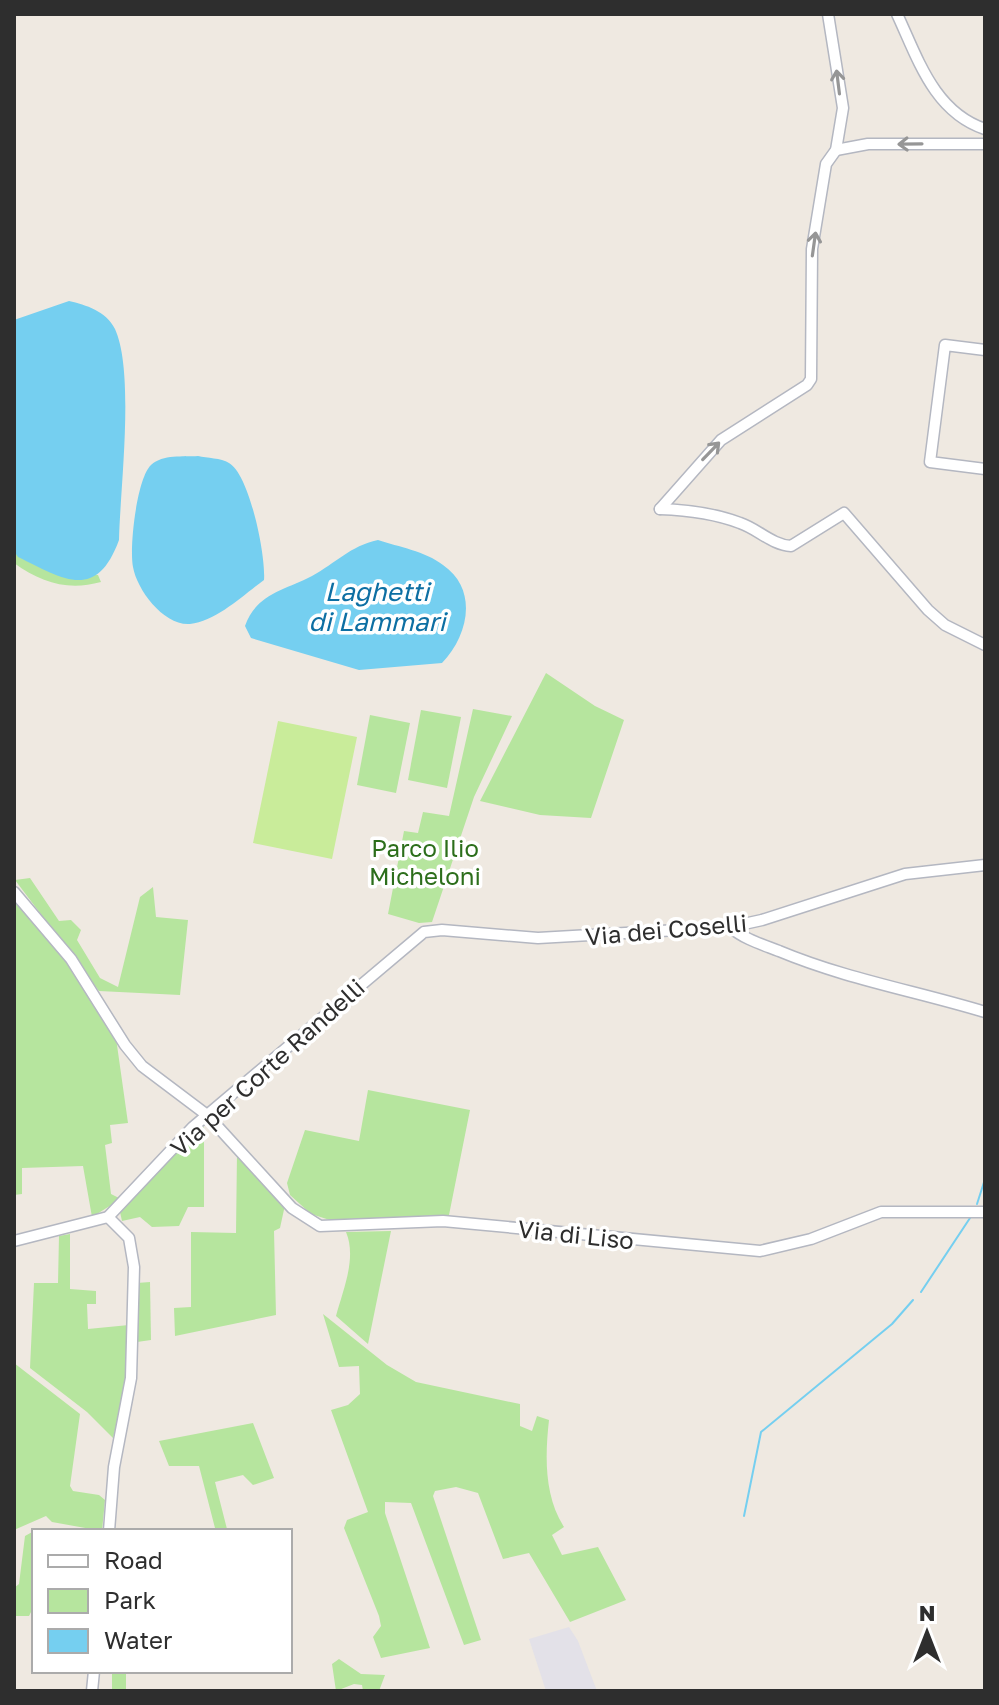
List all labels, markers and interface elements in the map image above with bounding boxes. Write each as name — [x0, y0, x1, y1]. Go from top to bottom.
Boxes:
one-way arrow — [831, 69, 846, 96]
one-way arrow — [897, 136, 924, 152]
one-way arrow — [807, 231, 822, 257]
one-way arrow — [701, 441, 719, 461]
water label: Laghetti di Lammari — [308, 576, 449, 637]
park label: Parco Ilio Micheloni — [369, 833, 481, 890]
street label: Via dei Coselli — [584, 907, 748, 951]
street label: Via per Corte Randelli — [164, 972, 370, 1162]
street label: Via di Liso — [517, 1213, 635, 1255]
legend — [32, 1529, 292, 1673]
text: Road — [104, 1545, 163, 1574]
text: Park — [104, 1585, 156, 1614]
north arrow — [887, 1593, 967, 1673]
text: N — [919, 1599, 935, 1626]
text: Water — [104, 1625, 172, 1654]

